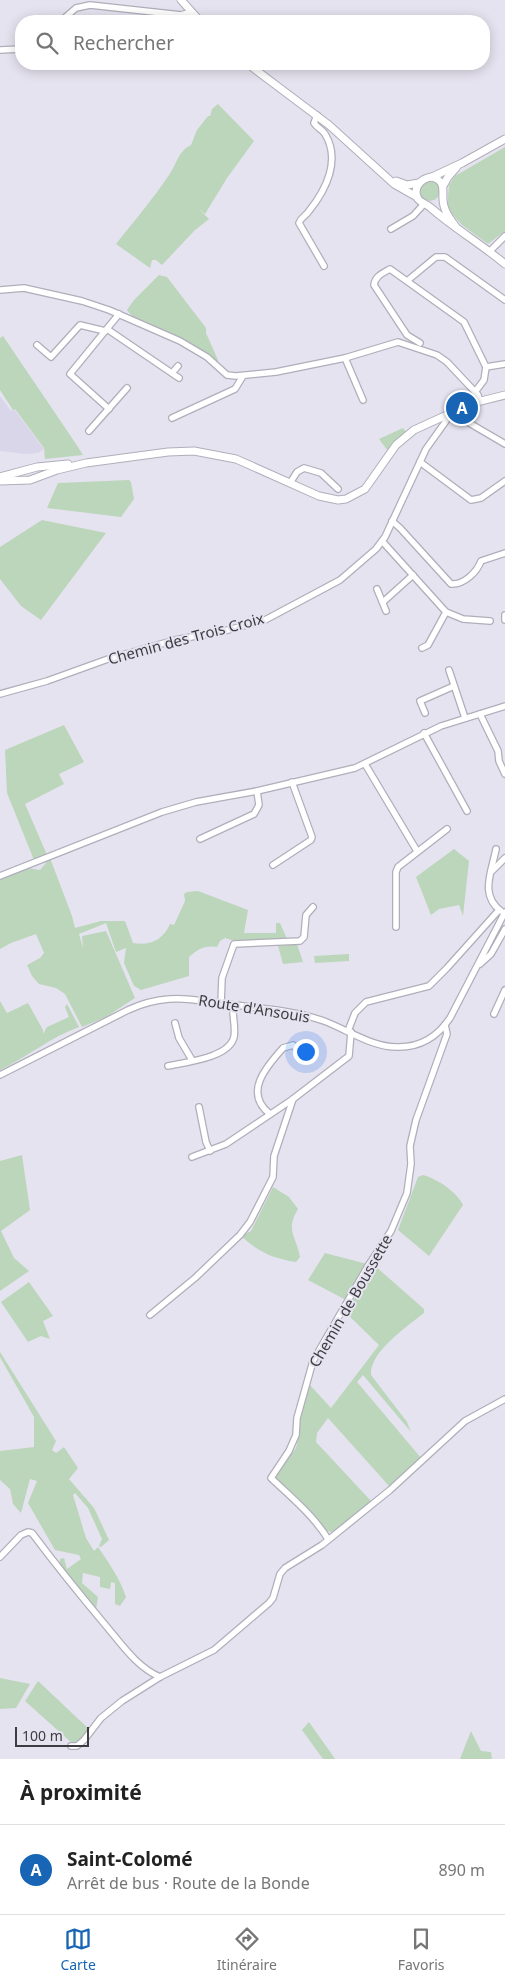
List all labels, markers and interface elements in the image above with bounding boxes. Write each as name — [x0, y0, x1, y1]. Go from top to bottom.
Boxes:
search box — [15, 15, 490, 70]
icon: search — [33, 29, 61, 57]
text: Rechercher — [73, 30, 174, 56]
pin: A — [446, 389, 478, 427]
street label: Chemin des Trois Croix — [105, 608, 266, 669]
street label: Route d'Ansouis — [197, 989, 311, 1027]
your location — [293, 1039, 319, 1065]
street label: Chemin de Boussette — [304, 1231, 396, 1370]
scale bar — [15, 1724, 89, 1747]
text: 100 m — [22, 1726, 63, 1745]
text: À proximité — [20, 1778, 142, 1806]
text: Saint-Colomé — [67, 1846, 193, 1872]
text: A — [30, 1859, 42, 1881]
text: 890 m — [438, 1859, 485, 1881]
text: Arrêt de bus · Route de la Bonde — [67, 1872, 310, 1894]
tab: Carte — [60, 1925, 96, 1974]
tab: Itinéraire — [217, 1925, 277, 1974]
tab: Favoris — [398, 1925, 445, 1974]

